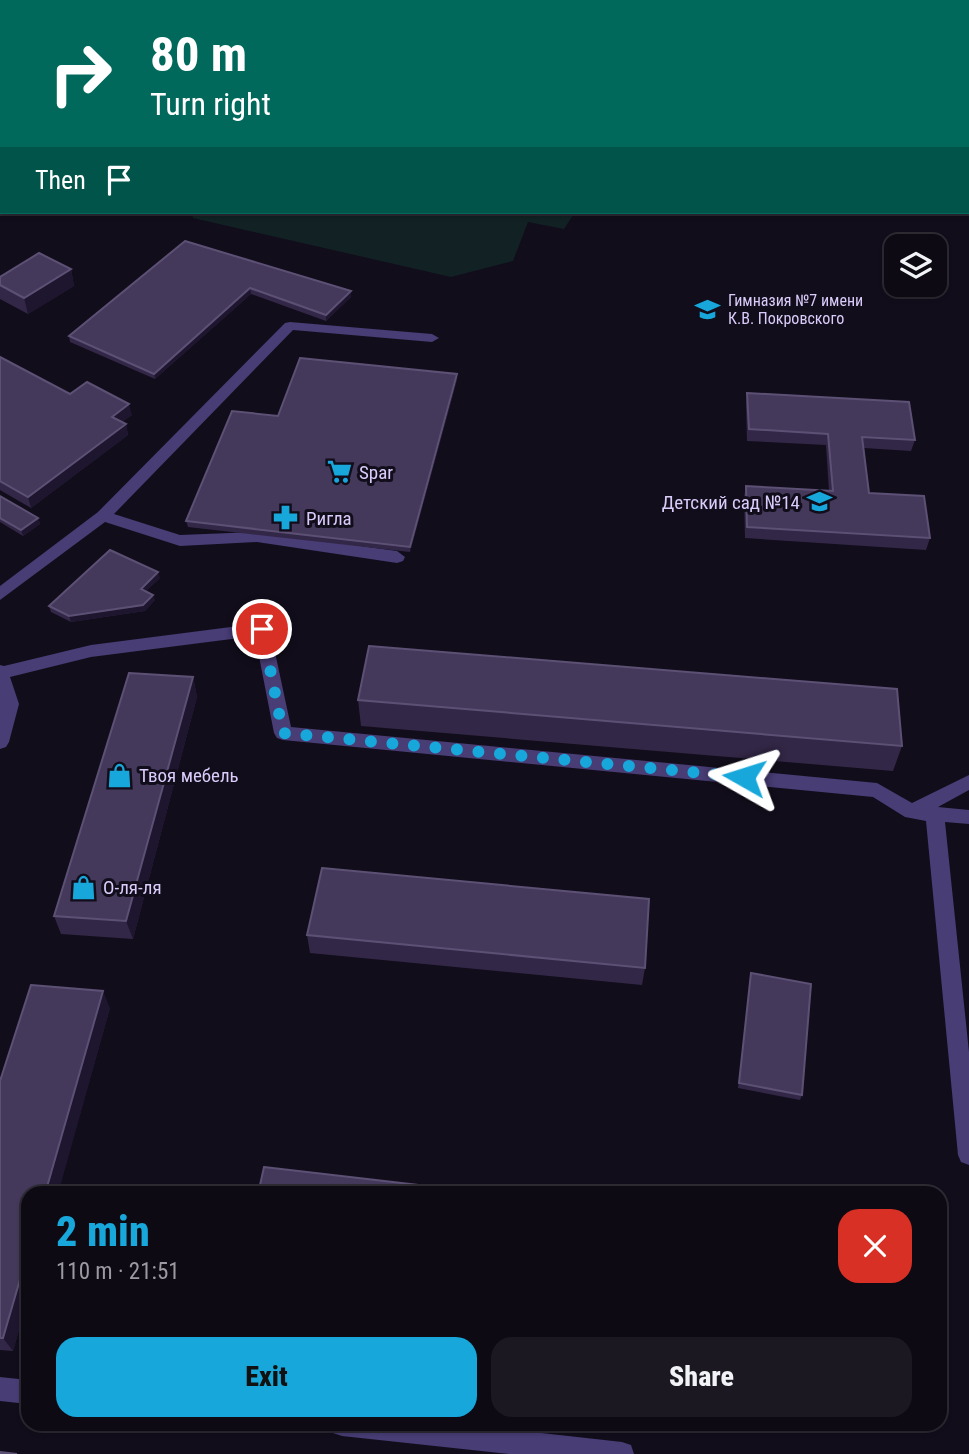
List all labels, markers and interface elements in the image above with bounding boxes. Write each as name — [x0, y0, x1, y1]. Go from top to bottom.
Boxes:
text: 80 m — [150, 26, 247, 83]
icon: right — [35, 28, 126, 119]
text: Turn right — [150, 85, 271, 123]
icon: arrive — [100, 161, 138, 199]
text: Then — [35, 165, 86, 195]
map controls — [884, 234, 947, 297]
button: layers — [884, 234, 947, 297]
place label: Гимназия №7 имени К.В. Покровского — [728, 291, 863, 328]
school or university icon: Гимназия №7 имени К.В. Покровского — [694, 295, 722, 323]
supermarket icon: Spar — [325, 458, 353, 486]
place label: Spar — [359, 461, 393, 484]
school or university icon: Детский сад №14 — [806, 488, 834, 516]
place label: Детский сад №14 — [662, 491, 800, 514]
pharmacy icon: Ригла — [272, 504, 300, 532]
place label: Ригла — [306, 507, 352, 530]
pin — [232, 599, 292, 659]
icon: arrive — [243, 610, 281, 648]
position arrow — [707, 740, 781, 814]
shop icon: Твоя мебель — [105, 761, 133, 789]
place label: Твоя мебель — [139, 764, 239, 787]
shop icon: О-ля-ля — [69, 873, 97, 901]
place label: О-ля-ля — [103, 876, 162, 899]
text: 2 min — [56, 1207, 150, 1256]
button: close — [838, 1209, 912, 1283]
text: 110 m · 21:51 — [56, 1258, 180, 1285]
button: Exit — [56, 1337, 477, 1417]
button: Share — [491, 1337, 912, 1417]

